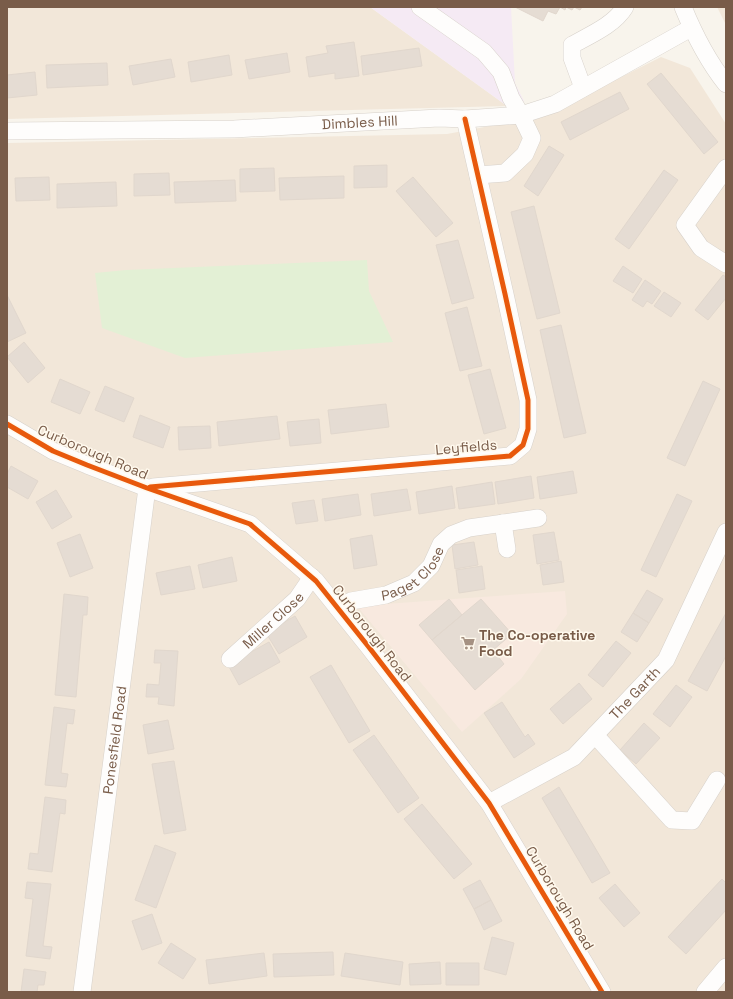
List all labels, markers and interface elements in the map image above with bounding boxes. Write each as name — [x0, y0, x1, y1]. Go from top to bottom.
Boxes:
street label: Dimbles Hill — [321, 111, 398, 133]
street label: Curborough Road — [35, 421, 151, 483]
street label: Leyfields — [434, 435, 498, 459]
street label: Paget Close — [380, 543, 448, 605]
street label: Curborough Road — [328, 581, 416, 685]
street label: Miller Close — [239, 589, 308, 652]
place label: The Co-operative Food — [479, 626, 595, 660]
supermarket icon: The Co-operative Food — [460, 635, 476, 651]
street label: The Garth — [605, 663, 664, 723]
street label: Ponesfield Road — [99, 685, 130, 795]
street label: Curborough Road — [522, 843, 598, 953]

